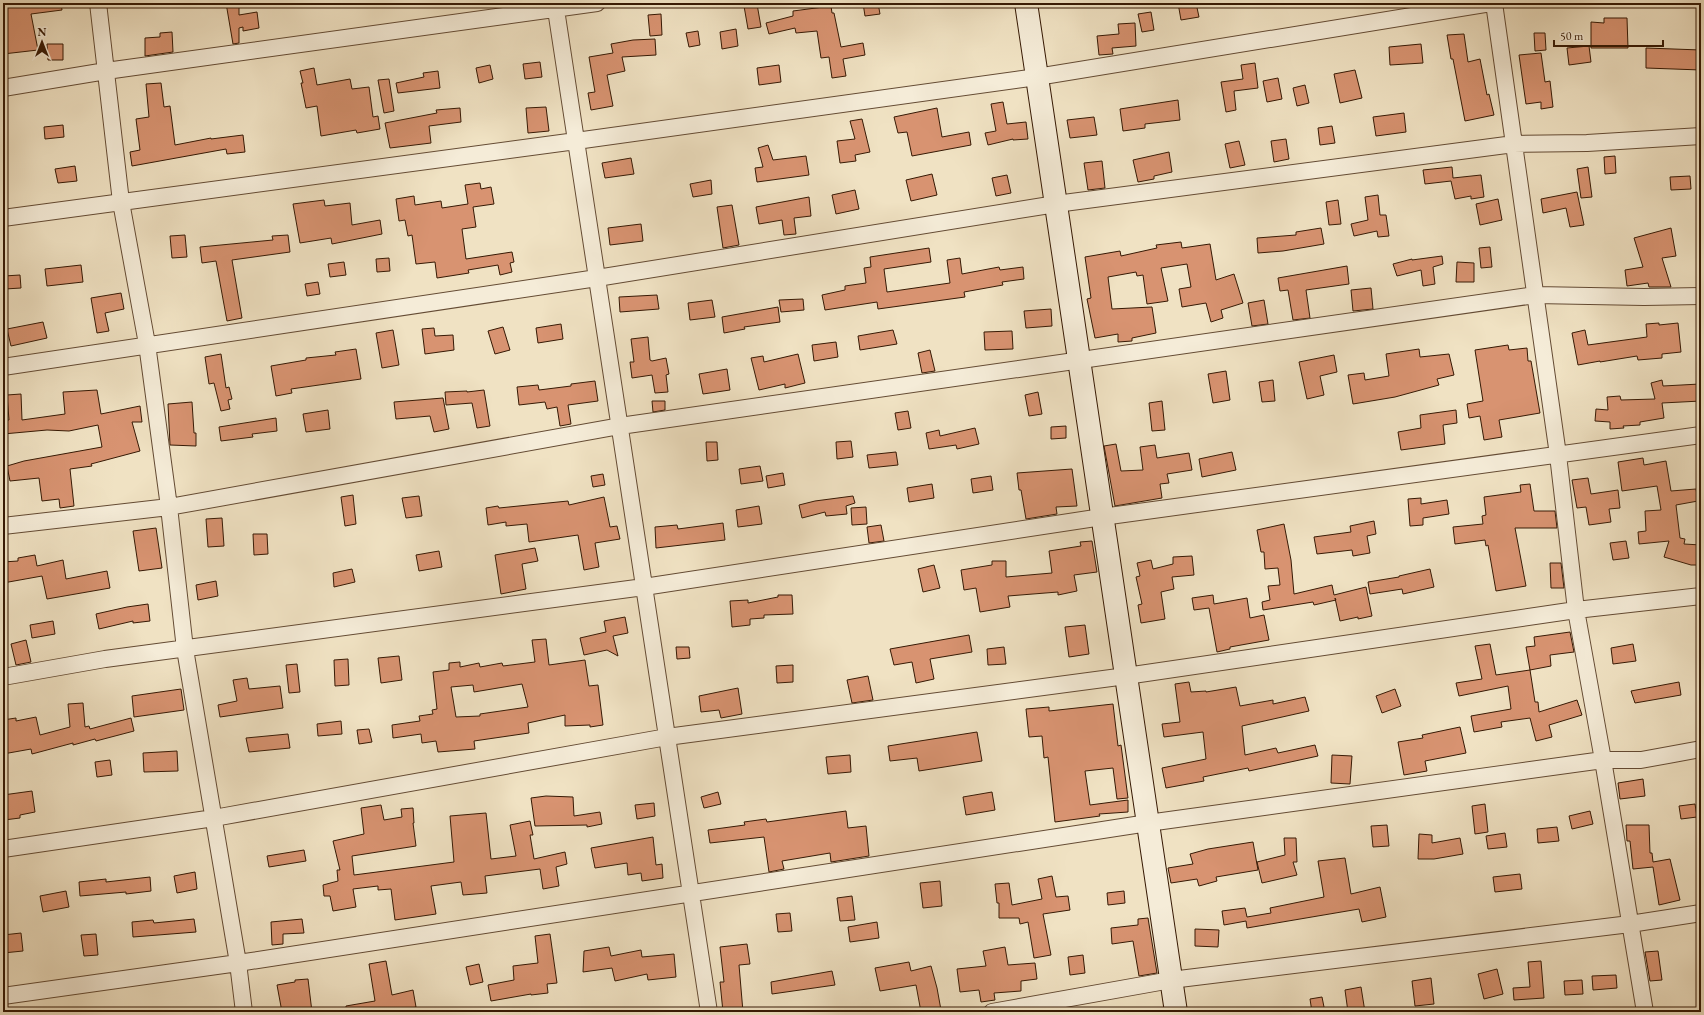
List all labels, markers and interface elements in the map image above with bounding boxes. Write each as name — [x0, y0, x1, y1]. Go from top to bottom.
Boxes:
north arrow — [22, 22, 62, 62]
scale bar — [1554, 22, 1663, 48]
text: N — [38, 25, 47, 39]
text: 50 m — [1560, 28, 1584, 44]

